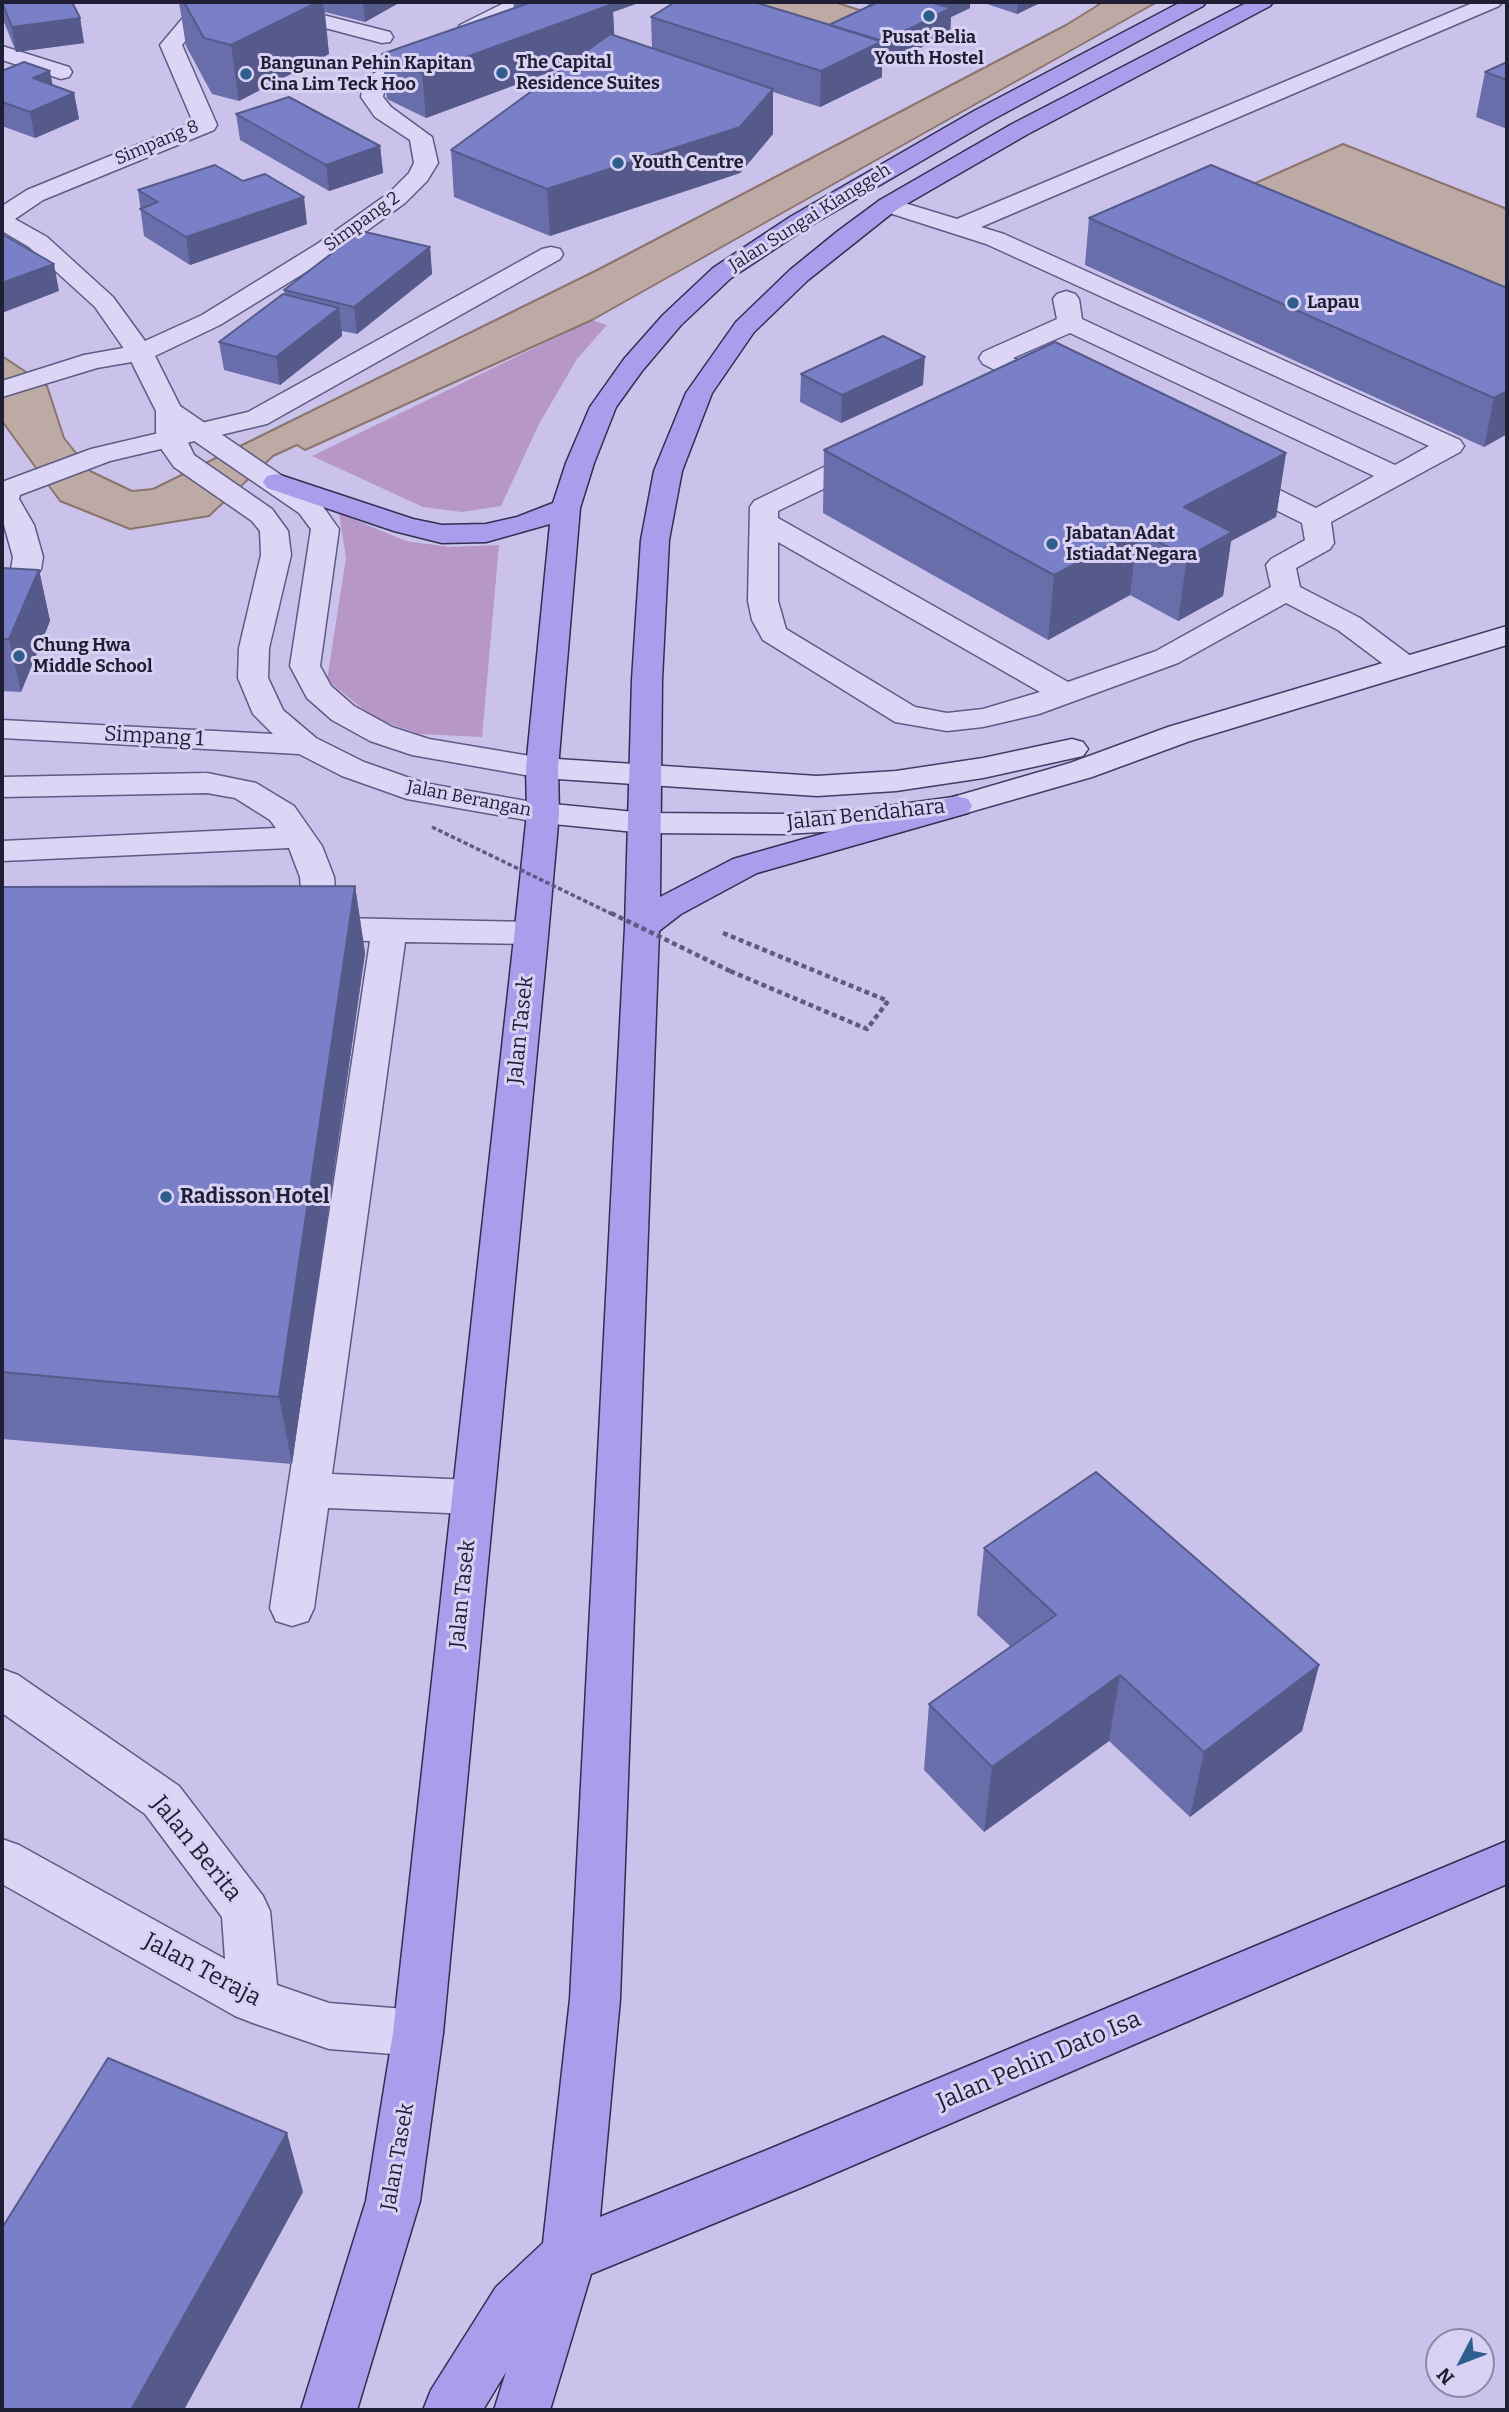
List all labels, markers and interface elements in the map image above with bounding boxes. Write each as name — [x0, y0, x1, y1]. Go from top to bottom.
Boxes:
marker: Pusat Belia Youth Hostel — [921, 8, 937, 24]
place label: Pusat Belia Youth Hostel — [874, 27, 984, 70]
place label: The Capital Residence Suites — [516, 52, 660, 94]
place label: Bangunan Pehin Kapitan Cina Lim Teck Hoo — [260, 53, 472, 96]
marker: The Capital Residence Suites — [494, 65, 510, 81]
marker: Bangunan Pehin Kapitan Cina Lim Teck Hoo — [238, 66, 254, 82]
street label: Simpang 8 — [112, 116, 202, 170]
place label: Youth Centre — [632, 152, 744, 174]
marker: Youth Centre — [610, 155, 626, 171]
street label: Jalan Sungai Kianggeh — [725, 159, 895, 277]
street label: Simpang 2 — [320, 187, 404, 257]
place label: Lapau — [1307, 292, 1359, 314]
marker: Lapau — [1285, 295, 1301, 311]
place label: Jabatan Adat Istiadat Negara — [1066, 523, 1197, 566]
marker: Jabatan Adat Istiadat Negara — [1044, 536, 1060, 552]
place label: Chung Hwa Middle School — [33, 635, 152, 678]
marker: Chung Hwa Middle School — [11, 648, 27, 664]
street label: Simpang 1 — [103, 722, 205, 752]
street label: Jalan Berangan — [405, 776, 533, 822]
street label: Jalan Bendahara — [786, 794, 946, 836]
street label: Jalan Tasek — [503, 975, 539, 1085]
place label: Radisson Hotel — [180, 1184, 330, 1210]
marker: Radisson Hotel — [158, 1189, 174, 1205]
street label: Jalan Tasek — [445, 1539, 481, 1649]
street label: Jalan Berita — [145, 1790, 247, 1908]
street label: Jalan Teraja — [138, 1927, 266, 2013]
street label: Jalan Pehin Dato Isa — [933, 2005, 1145, 2117]
street label: Jalan Tasek — [376, 2101, 420, 2213]
north arrow — [1425, 2328, 1495, 2398]
text: N — [1432, 2363, 1459, 2389]

